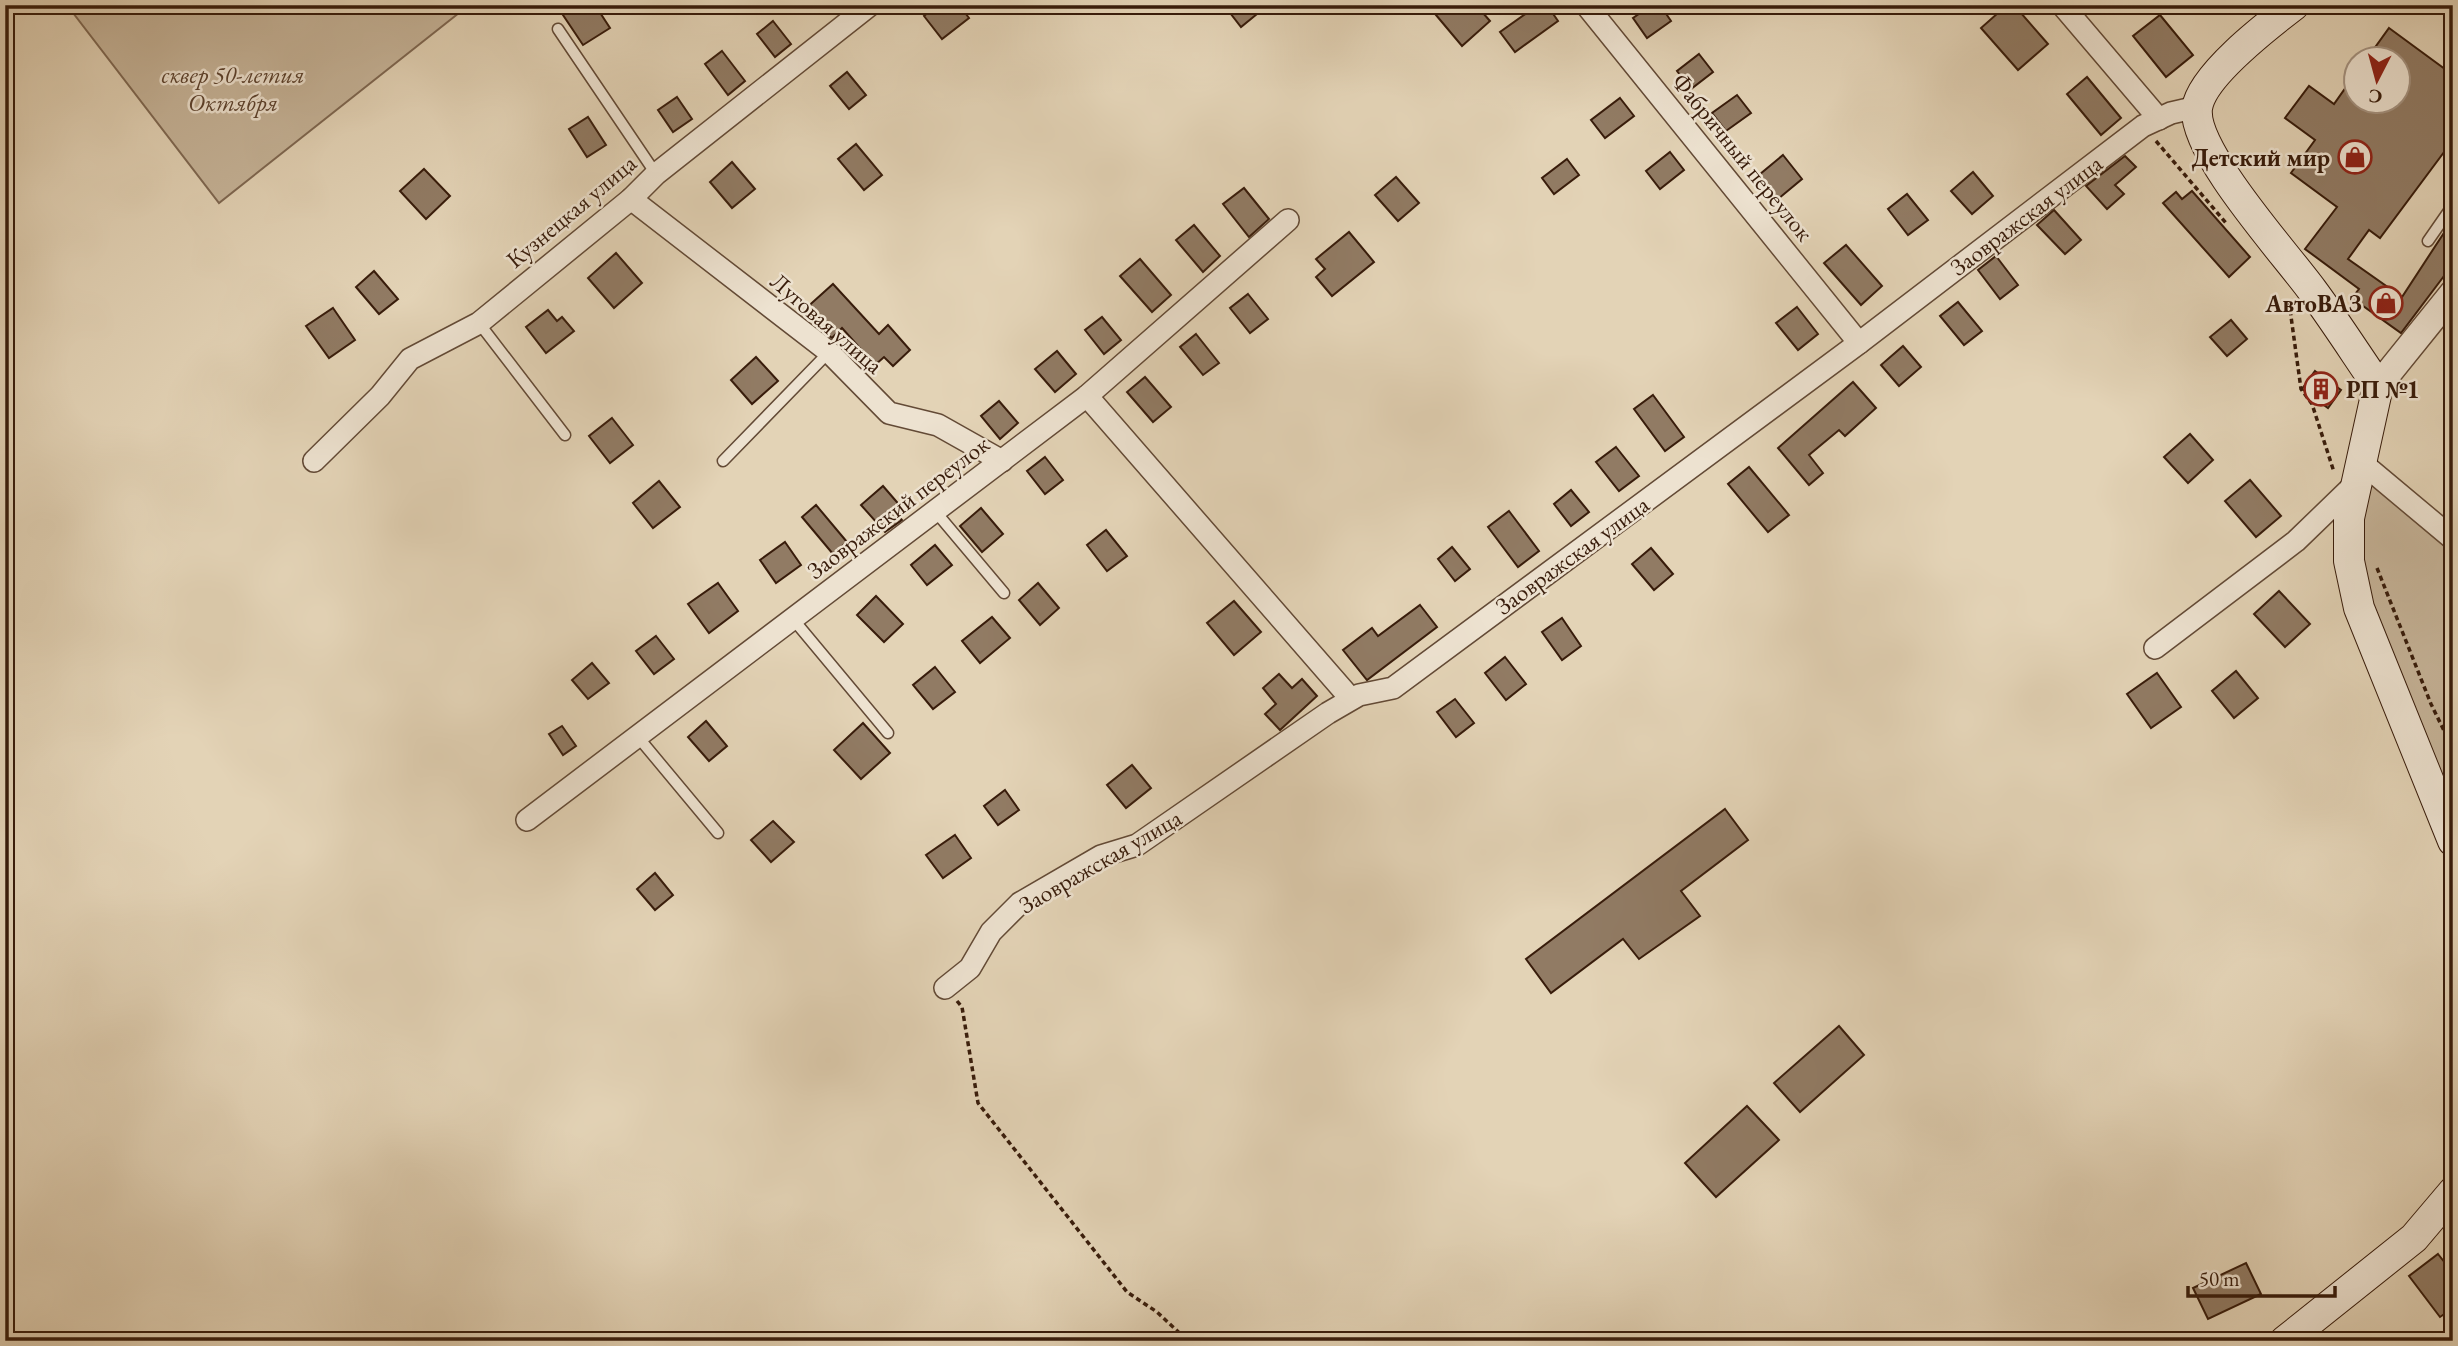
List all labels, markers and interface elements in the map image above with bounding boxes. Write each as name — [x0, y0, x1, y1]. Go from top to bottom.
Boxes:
north arrow — [2342, 46, 2412, 116]
park label: сквер 50-летия Октября — [161, 59, 305, 118]
street label: Фабричный переулок — [1666, 67, 1821, 248]
text: С — [2367, 83, 2383, 110]
shop icon: Детский мир — [2336, 138, 2374, 176]
place label: Детский мир — [2192, 142, 2330, 173]
street label: Кузнецкая улица — [499, 147, 643, 275]
street label: Заовражская улица — [1944, 147, 2109, 282]
street label: Луговая улица — [764, 266, 890, 381]
shop icon: АвтоВАЗ — [2367, 284, 2405, 322]
place label: АвтоВАЗ — [2264, 288, 2362, 319]
building icon: РП №1 — [2302, 370, 2340, 408]
place label: РП №1 — [2346, 374, 2420, 405]
street label: Заовражский переулок — [801, 428, 996, 586]
street label: Заовражская улица — [1489, 488, 1656, 621]
street label: Заовражская улица — [1013, 802, 1187, 920]
scale bar — [2188, 1255, 2336, 1299]
text: 50 m — [2199, 1265, 2240, 1292]

